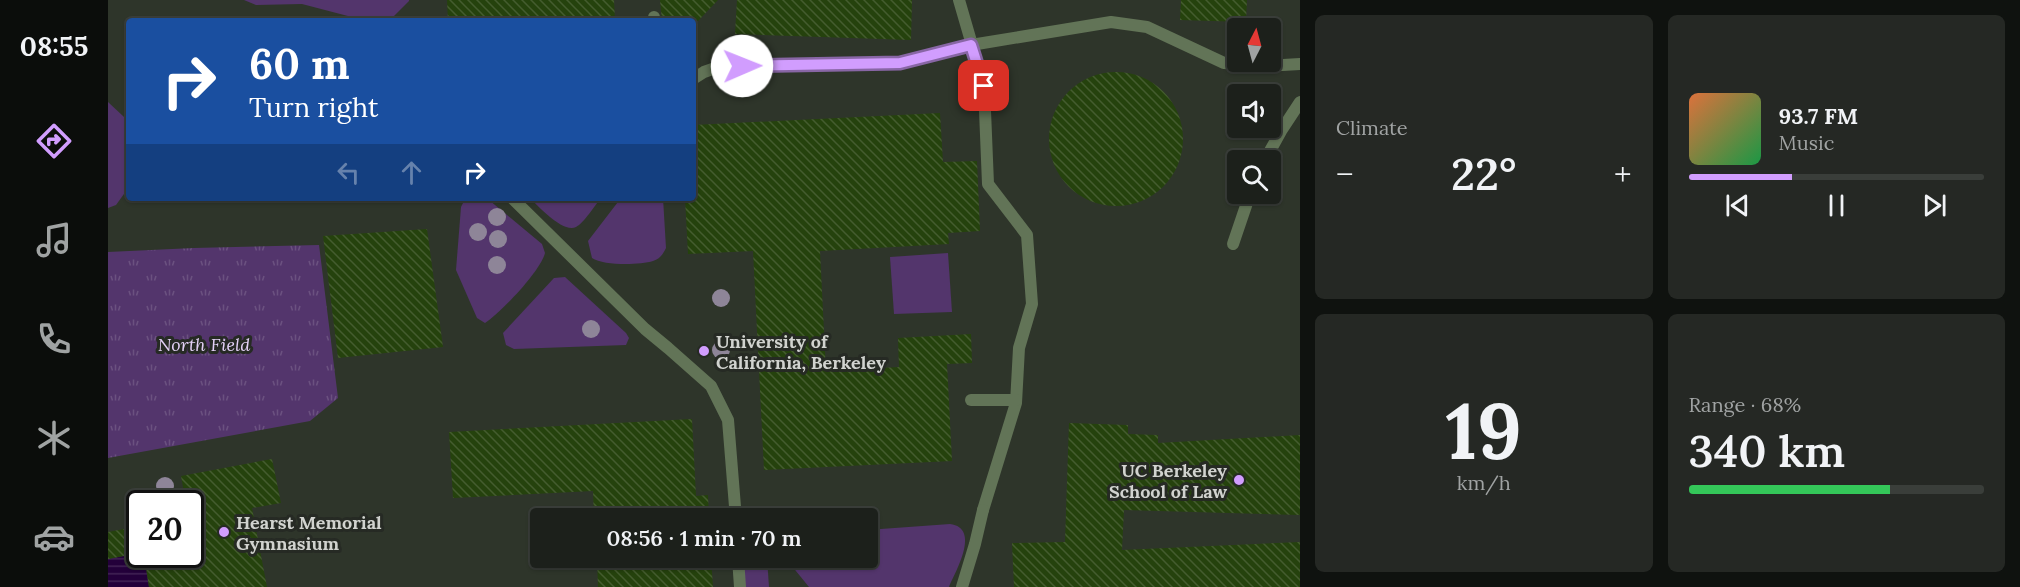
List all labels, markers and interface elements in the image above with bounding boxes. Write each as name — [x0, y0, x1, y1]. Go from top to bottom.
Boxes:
north arrow — [1227, 18, 1281, 72]
map controls — [1227, 18, 1281, 204]
text: 08:55 — [20, 29, 88, 63]
position arrow — [710, 34, 774, 98]
text: 60 m — [249, 37, 350, 91]
icon: right — [150, 42, 228, 120]
pin — [958, 60, 1009, 111]
icon: arrive — [967, 69, 1000, 102]
button: sound — [1227, 84, 1281, 138]
text: Turn right — [249, 90, 378, 124]
text: 93.7 FM — [1779, 102, 1858, 130]
text: Climate — [1336, 115, 1408, 140]
icon: directions — [33, 120, 75, 162]
text: Music — [1779, 130, 1834, 155]
text: 22° — [1451, 145, 1517, 202]
button: search — [1227, 150, 1281, 204]
text: − — [1336, 153, 1354, 195]
text: + — [1614, 153, 1632, 195]
icon: left — [332, 156, 365, 189]
icon: ahead — [395, 156, 428, 189]
icon: right — [458, 156, 491, 189]
icon: previous — [1721, 189, 1754, 222]
icon: pause — [1820, 189, 1853, 222]
icon: next — [1918, 189, 1951, 222]
icon: music — [33, 219, 75, 261]
icon: phone — [33, 318, 75, 360]
place label: University of California, Berkeley — [716, 330, 886, 374]
park label: North Field — [158, 333, 250, 356]
marker: University of California, Berkeley — [697, 344, 711, 358]
text: 19 — [1445, 381, 1522, 480]
text: Range · 68% — [1689, 392, 1801, 417]
icon: climate — [33, 417, 75, 459]
text: 340 km — [1689, 422, 1845, 479]
place label: UC Berkeley School of Law — [1109, 459, 1227, 503]
text: km/h — [1457, 470, 1511, 495]
marker: UC Berkeley School of Law — [1232, 473, 1246, 487]
speed limit sign: 20 — [126, 490, 204, 568]
place label: Hearst Memorial Gymnasium — [236, 511, 382, 555]
icon: car — [33, 516, 75, 558]
text: 08:56 · 1 min · 70 m — [606, 524, 802, 552]
marker: Hearst Memorial Gymnasium — [217, 525, 231, 539]

